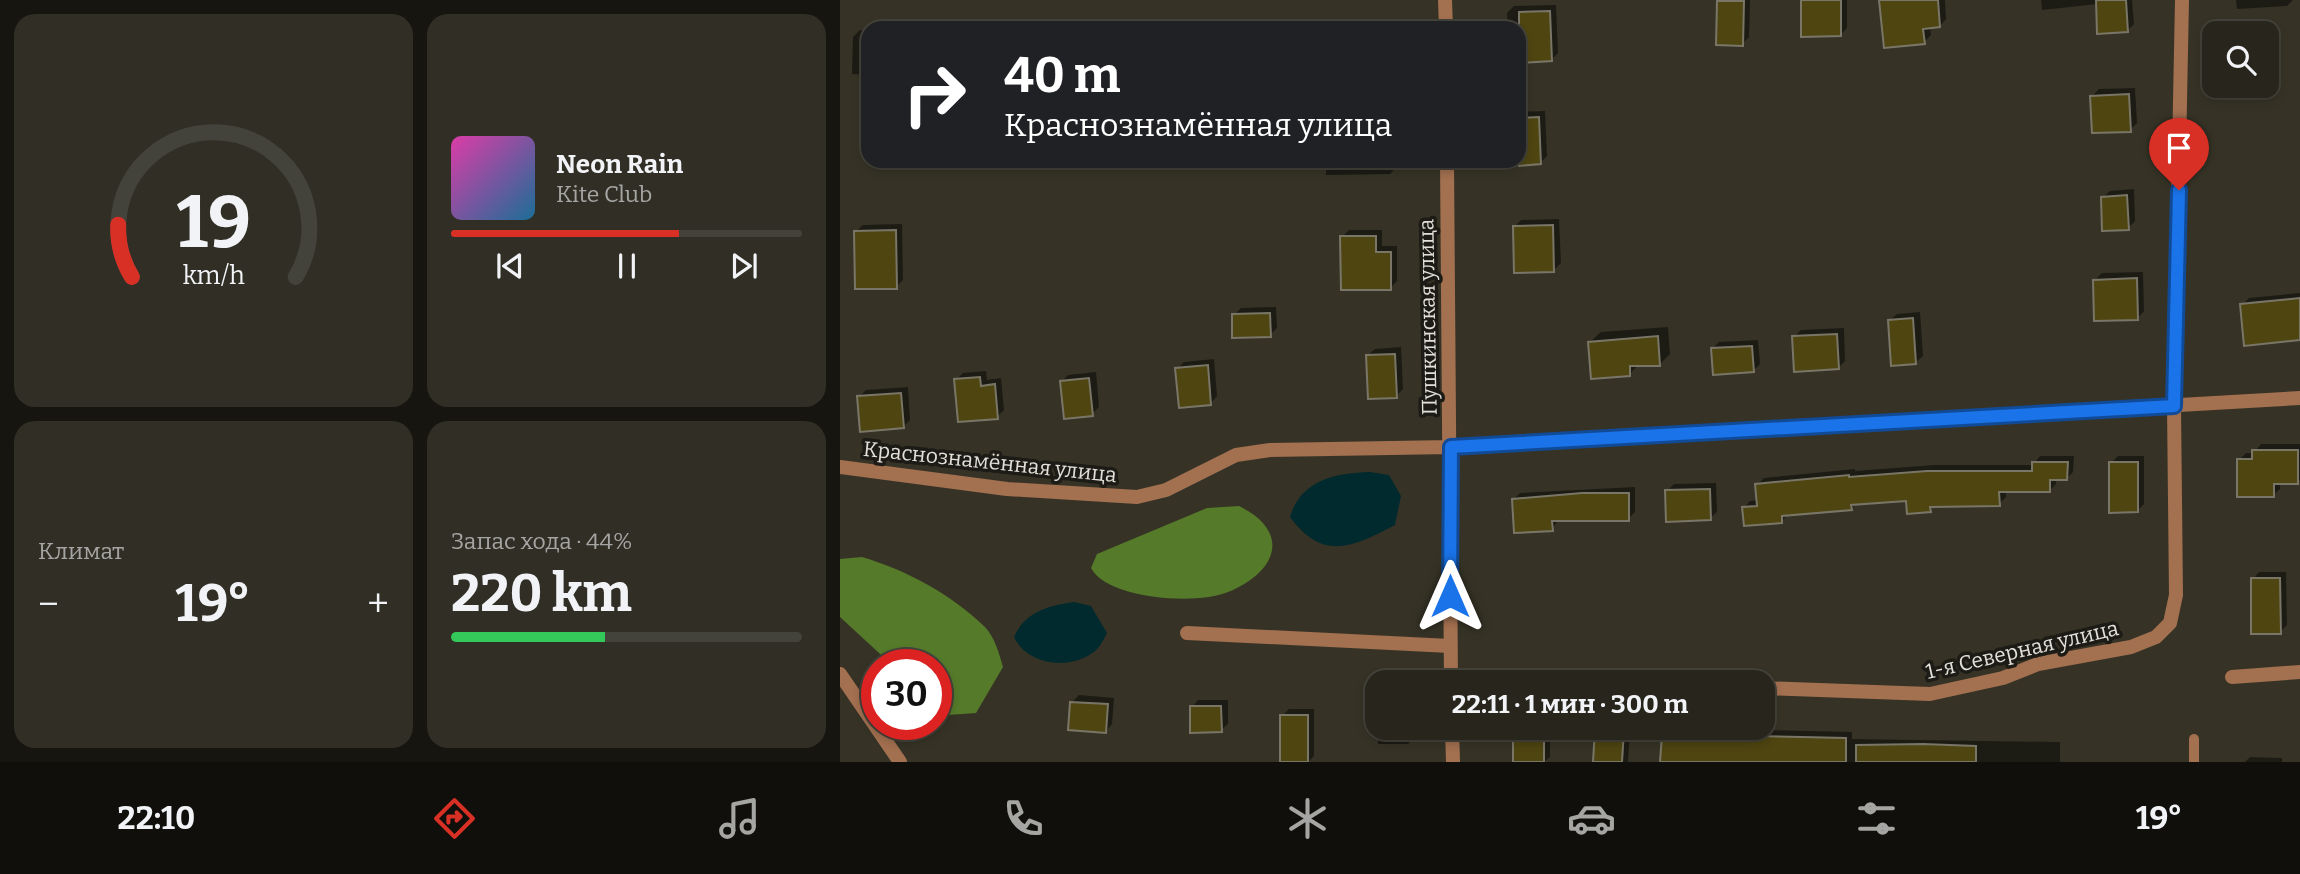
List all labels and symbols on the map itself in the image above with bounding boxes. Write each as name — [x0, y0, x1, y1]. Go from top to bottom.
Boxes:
pin — [2149, 118, 2209, 190]
street label: Пушкинская улица — [1413, 218, 1443, 415]
street label: Краснознамённая улица — [862, 436, 1119, 488]
position arrow — [1413, 559, 1487, 633]
street label: 1-я Северная улица — [1923, 615, 2122, 685]
speed limit sign: 30 — [861, 649, 952, 740]

